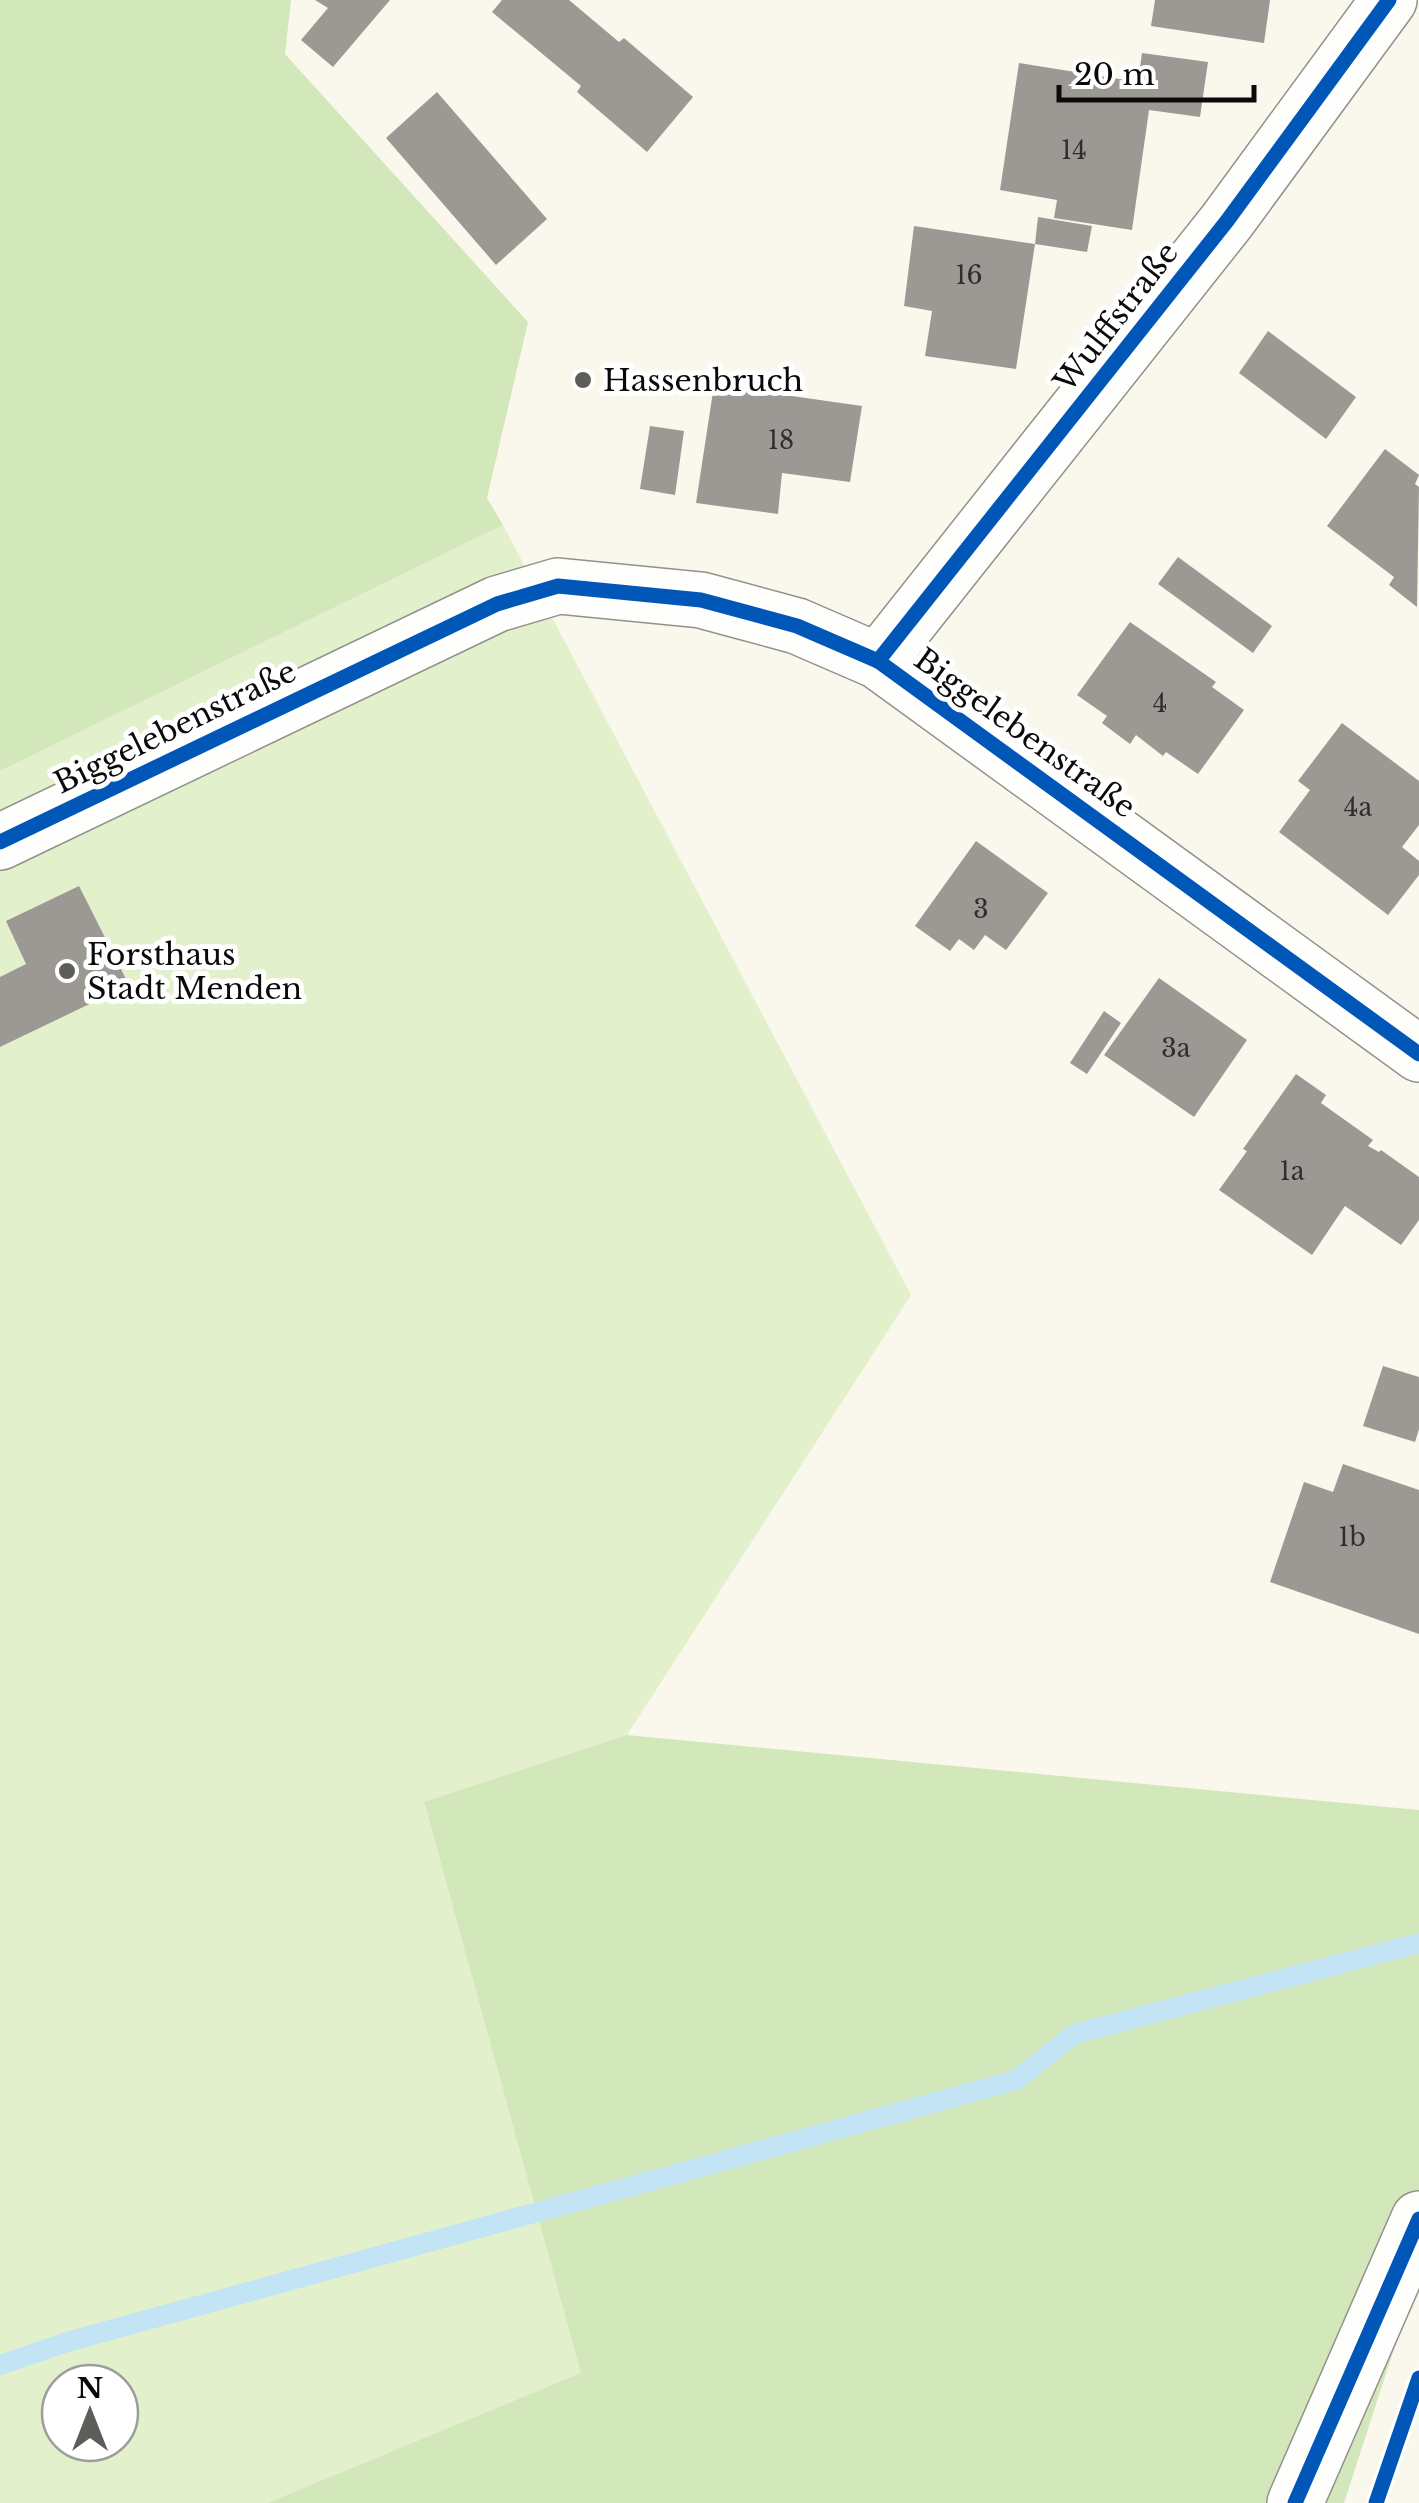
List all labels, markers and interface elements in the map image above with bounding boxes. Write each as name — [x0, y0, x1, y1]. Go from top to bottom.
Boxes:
scale bar — [1059, 40, 1254, 102]
text: 20 m — [1074, 56, 1155, 93]
house number: 14 — [1061, 135, 1087, 166]
street label: Wulffstraße — [1046, 235, 1186, 400]
house number: 16 — [955, 260, 983, 291]
place label: Hassenbruch — [603, 362, 803, 399]
marker: Hassenbruch — [572, 369, 594, 391]
house number: 18 — [768, 425, 794, 456]
street label: Biggelebenstraße — [907, 640, 1143, 826]
street label: Biggelebenstraße — [48, 652, 302, 802]
house number: 4 — [1153, 688, 1167, 719]
house number: 4a — [1344, 792, 1372, 823]
house number: 3 — [973, 894, 989, 925]
place label: Forsthaus Stadt Menden — [87, 936, 302, 1007]
marker: Forsthaus Stadt Menden — [56, 960, 78, 982]
house number: 3a — [1161, 1033, 1191, 1064]
house number: 1a — [1279, 1156, 1305, 1187]
house number: 1b — [1338, 1522, 1366, 1553]
north arrow — [40, 2363, 140, 2463]
text: N — [77, 2371, 103, 2406]

